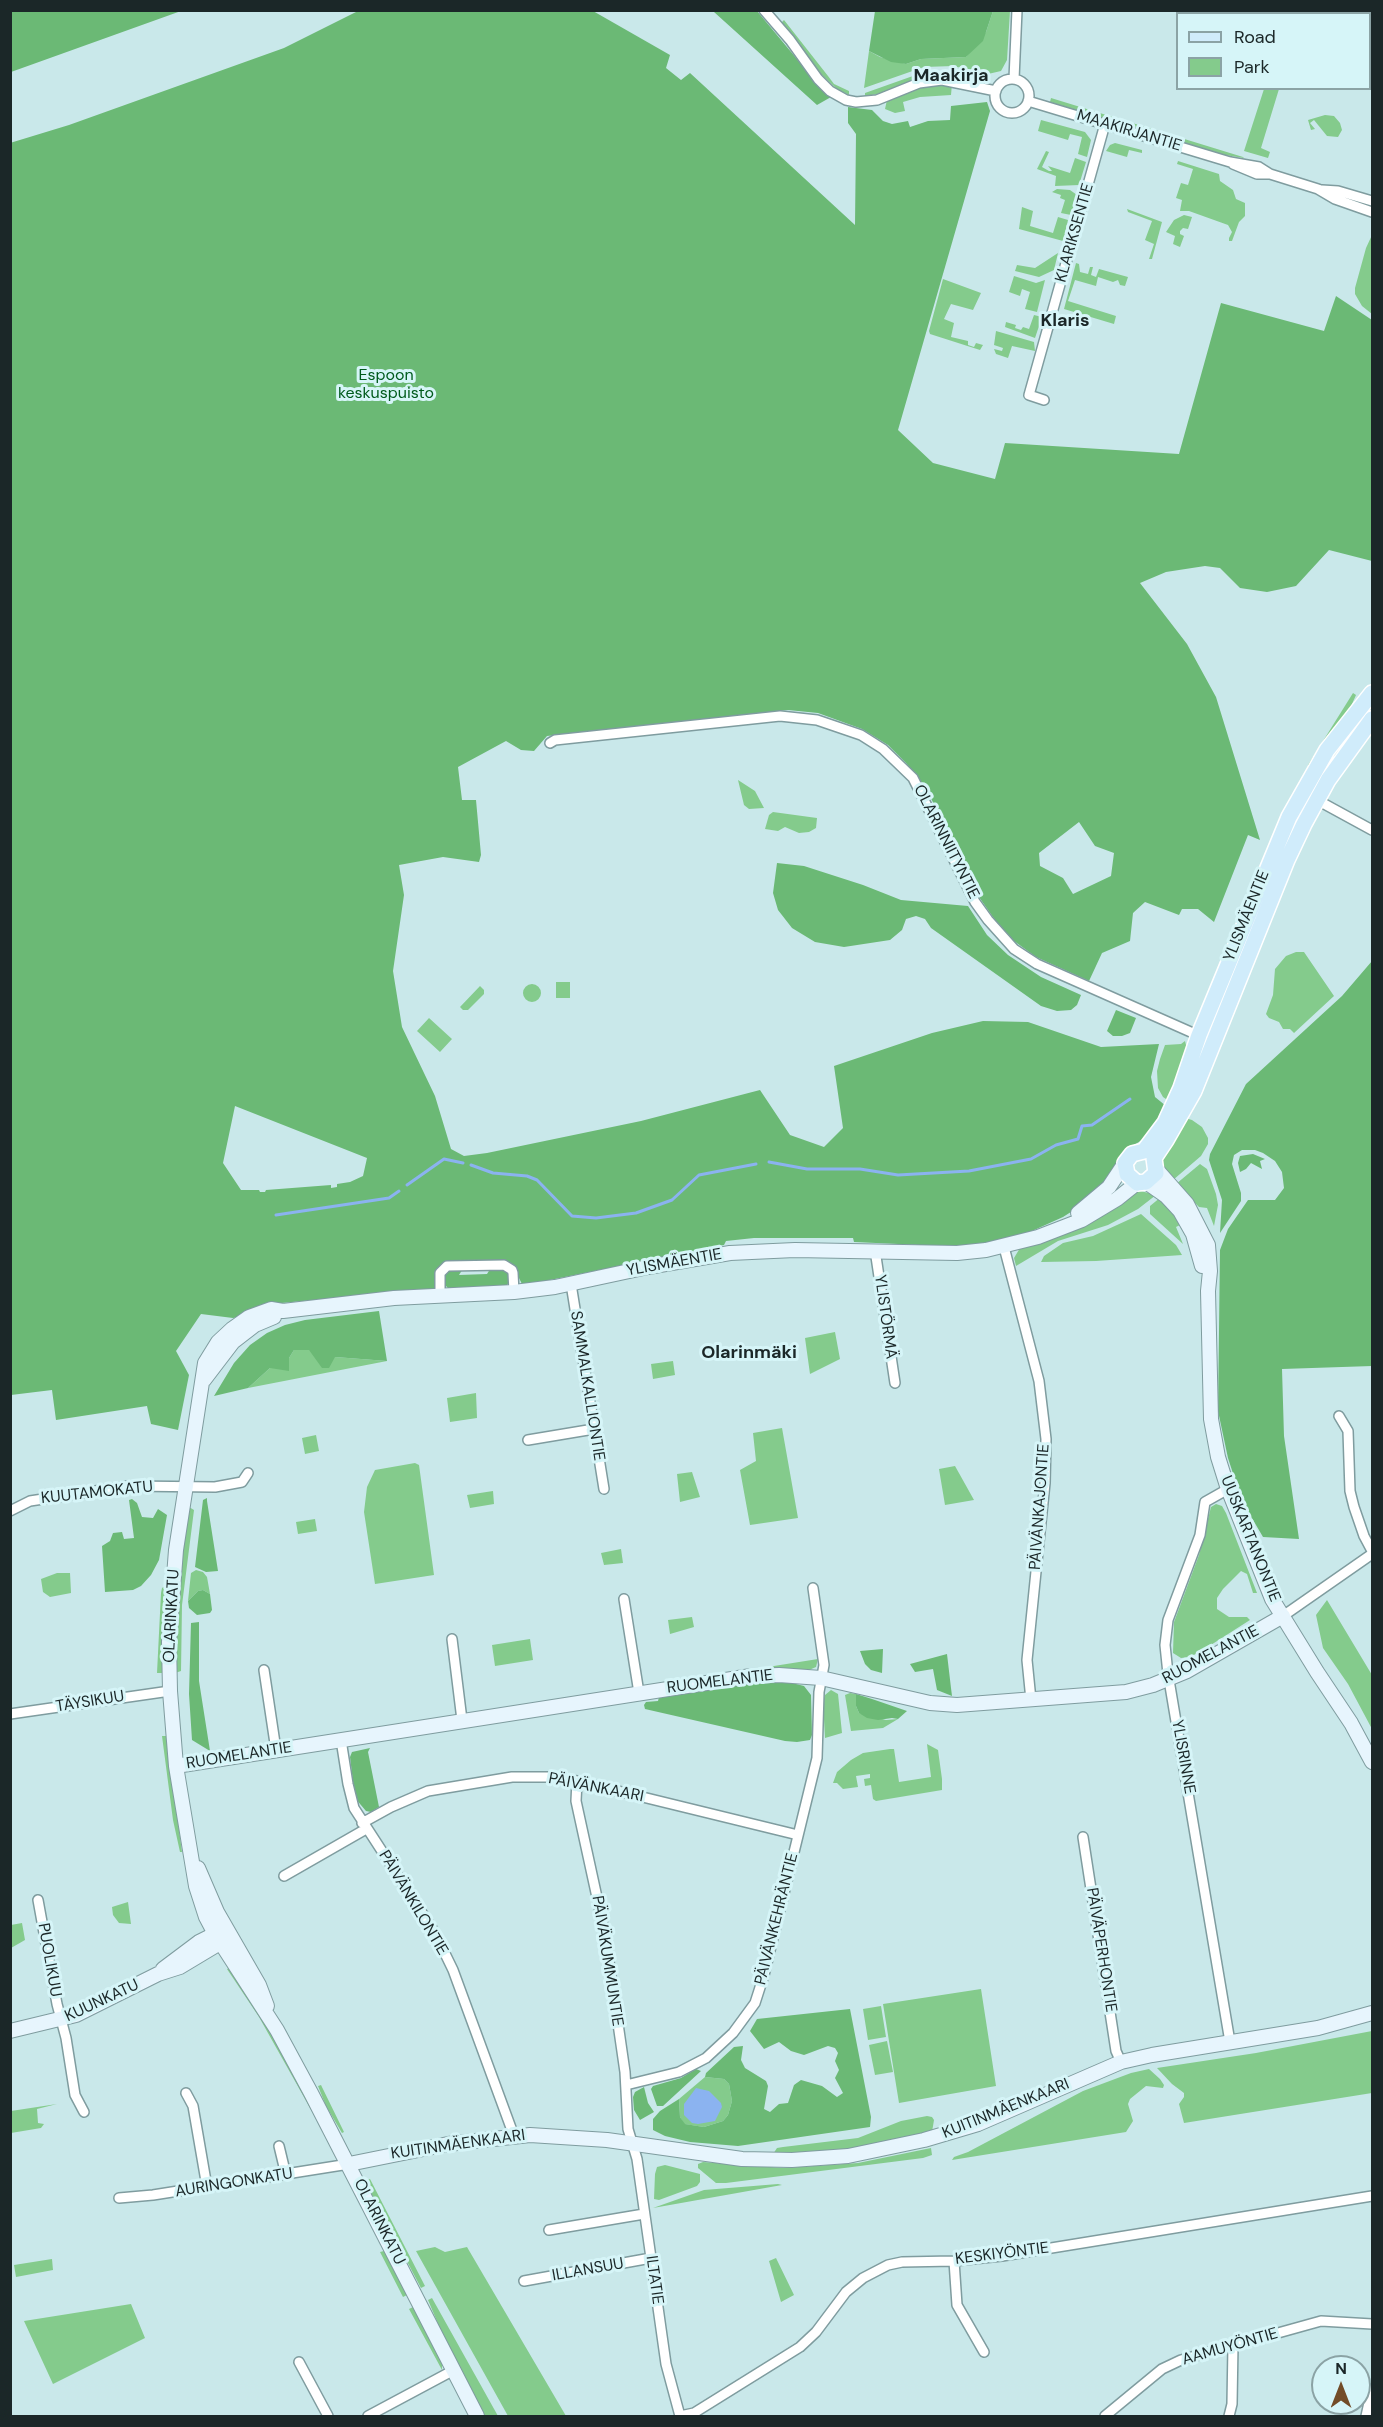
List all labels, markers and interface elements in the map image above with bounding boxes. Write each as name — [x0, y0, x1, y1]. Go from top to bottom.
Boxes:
legend — [1176, 12, 1371, 90]
text: Road — [1234, 25, 1276, 49]
text: Park — [1234, 55, 1270, 79]
district label: Maakirja — [913, 65, 989, 87]
street label: MAAKIRJANTIE — [1074, 106, 1184, 156]
street label: KLARIKSENTIE — [1052, 181, 1098, 285]
district label: Klaris — [1041, 310, 1089, 332]
park label: Espoon keskuspuisto — [338, 366, 434, 404]
street label: OLARINNIITYNTIE — [909, 782, 983, 902]
street label: YLISMÄENTIE — [1220, 868, 1274, 964]
street label: YLISMÄENTIE — [625, 1245, 723, 1281]
street label: YLISTÖRMÄ — [870, 1274, 900, 1360]
street label: SAMMALKALLIONTIE — [566, 1310, 608, 1462]
district label: Olarinmäki — [701, 1342, 797, 1364]
street label: PÄIVÄNKAJONTIE — [1026, 1443, 1054, 1571]
street label: UUSKARTANONTIE — [1216, 1473, 1284, 1605]
street label: KUUTAMOKATU — [40, 1478, 154, 1508]
street label: OLARINKATU — [160, 1569, 184, 1663]
street label: RUOMELANTIE — [1159, 1621, 1263, 1689]
street label: RUOMELANTIE — [666, 1666, 774, 1698]
street label: TÄYSIKUU — [54, 1687, 126, 1717]
street label: YLISRINNE — [1167, 1718, 1199, 1796]
street label: RUOMELANTIE — [185, 1738, 293, 1774]
street label: PÄIVÄNKAARI — [547, 1769, 645, 1807]
street label: PÄIVÄNKILONTIE — [374, 1847, 452, 1959]
street label: PÄIVÄNKEHRÄNTIE — [751, 1851, 803, 1987]
street label: PÄIVÄPERHONTIE — [1082, 1886, 1120, 2014]
street label: PÄIVÄKUMMUNTIE — [587, 1894, 627, 2028]
street label: PUOLIKUU — [33, 1922, 65, 1998]
street label: KUUNKATU — [62, 1975, 142, 2027]
street label: KUITINMÄENKAARI — [940, 2075, 1072, 2143]
street label: KUITINMÄENKAARI — [390, 2126, 526, 2164]
street label: AURINGONKATU — [174, 2164, 294, 2202]
street label: OLARINKATU — [349, 2176, 409, 2268]
street label: KESKIYÖNTIE — [954, 2239, 1050, 2269]
street label: ILLANSUU — [551, 2254, 625, 2286]
street label: ILTATIE — [641, 2254, 667, 2306]
street label: AAMUYÖNTIE — [1180, 2324, 1280, 2370]
north arrow — [1311, 2355, 1371, 2415]
text: N — [1335, 2358, 1347, 2379]

